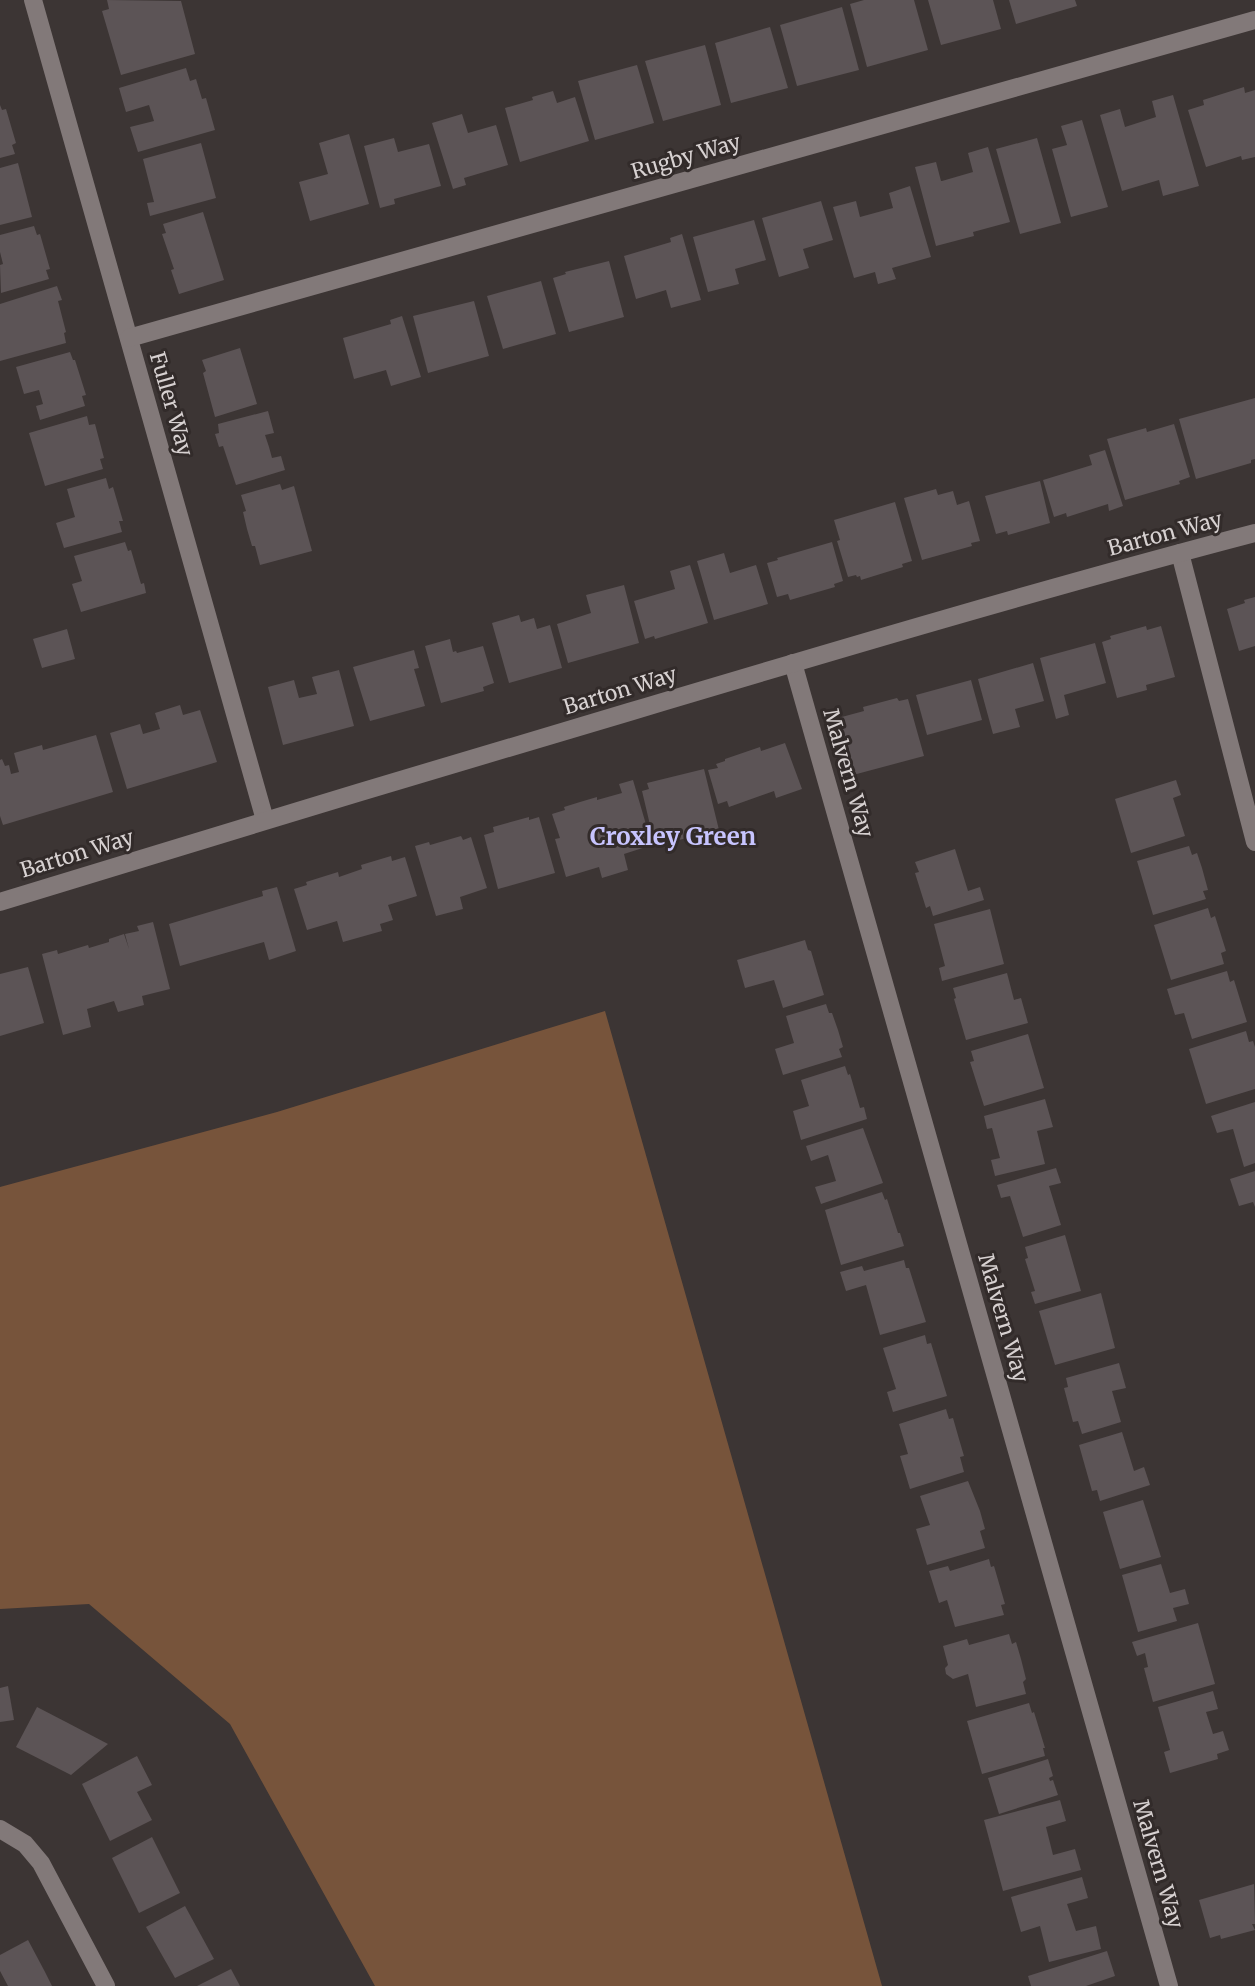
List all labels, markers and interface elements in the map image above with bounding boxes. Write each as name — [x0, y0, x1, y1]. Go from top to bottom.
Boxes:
street label: Rugby Way — [628, 128, 744, 185]
street label: Fuller Way — [144, 349, 199, 460]
street label: Barton Way — [1105, 505, 1226, 562]
street label: Barton Way — [560, 660, 681, 721]
street label: Malvern Way — [817, 705, 880, 841]
district label: Croxley Green — [590, 821, 756, 852]
street label: Barton Way — [17, 823, 138, 884]
street label: Malvern Way — [972, 1250, 1035, 1386]
street label: Malvern Way — [1127, 1796, 1190, 1932]

